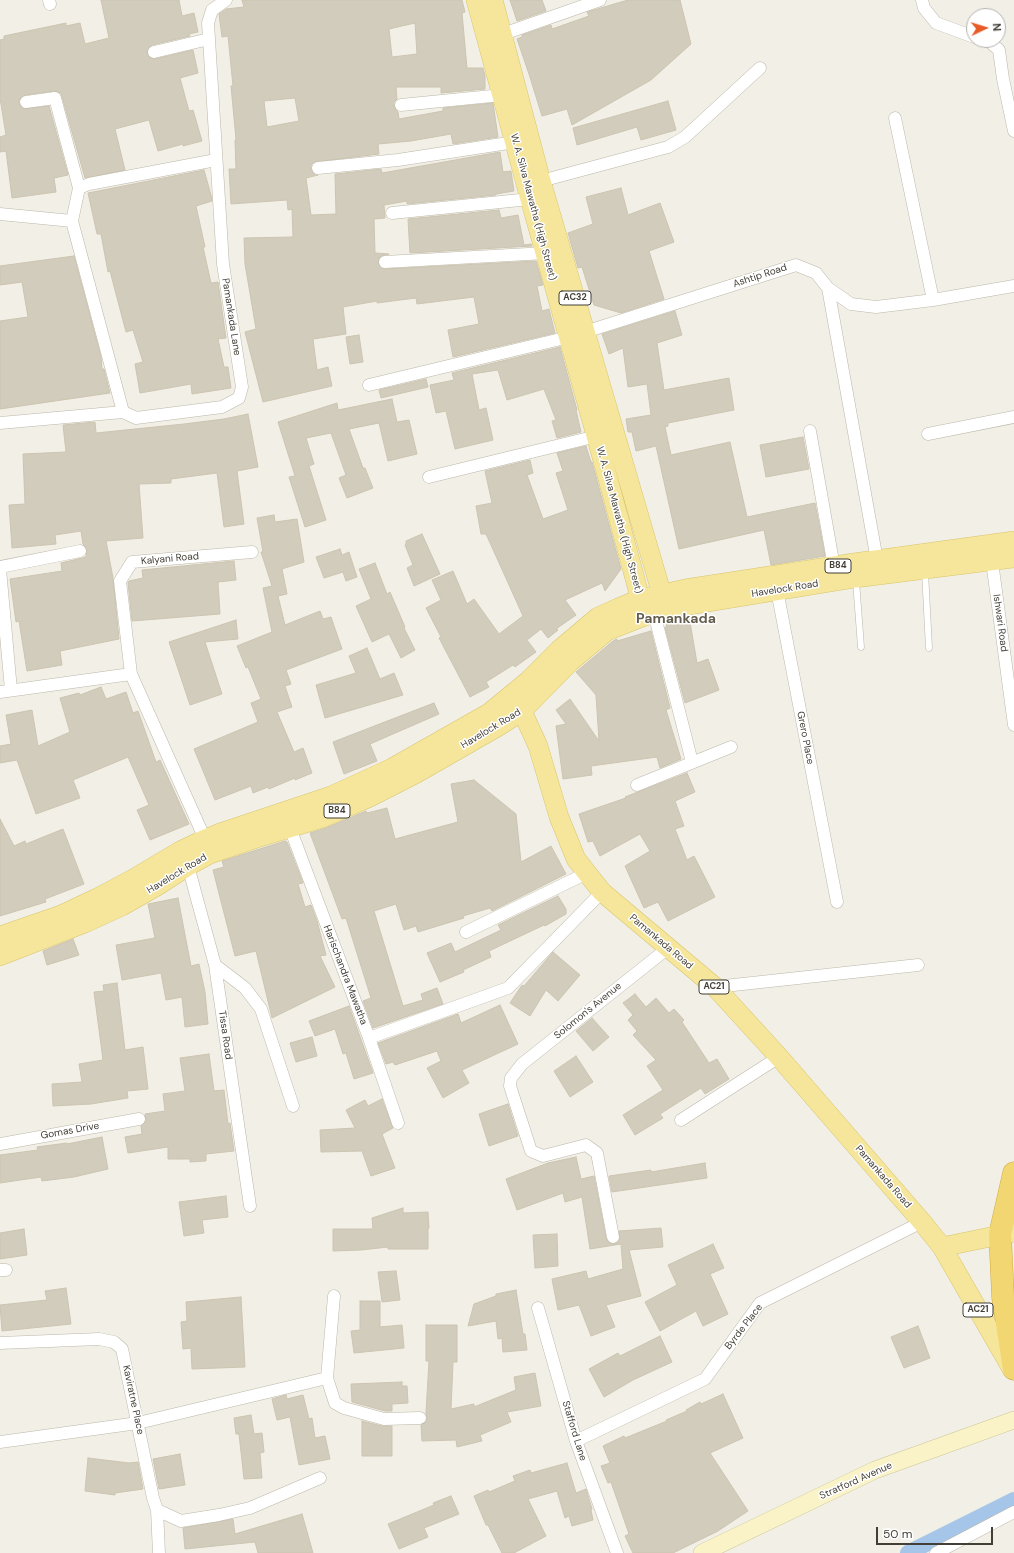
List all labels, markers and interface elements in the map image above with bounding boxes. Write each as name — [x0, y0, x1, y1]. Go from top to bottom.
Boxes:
north arrow — [966, 8, 1006, 48]
text: N — [990, 23, 1004, 32]
street label: W. A. Silva Mawatha (High Street) — [508, 132, 558, 282]
street label: Ashtip Road — [732, 262, 788, 290]
street label: Pamankada Lane — [219, 278, 243, 356]
road number: AC32 — [559, 291, 591, 305]
street label: W. A. Silva Mawatha (High Street) — [594, 445, 644, 595]
street label: Kalyani Road — [141, 550, 199, 568]
road number: B84 — [825, 559, 851, 573]
street label: Havelock Road — [751, 578, 819, 600]
street label: Ishwari Road — [990, 593, 1010, 653]
district label: Pamankada — [636, 611, 716, 627]
street label: Havelock Road — [459, 706, 523, 752]
street label: Grero Place — [794, 710, 816, 766]
road number: B84 — [324, 804, 350, 818]
street label: Havelock Road — [145, 851, 209, 897]
street label: Pamankada Road — [627, 912, 695, 972]
street label: Harischandra Mawatha — [320, 924, 370, 1026]
street label: Solomon's Avenue — [552, 980, 624, 1042]
road number: AC21 — [699, 980, 729, 994]
street label: Tissa Road — [216, 1010, 234, 1060]
street label: Gomas Drive — [40, 1120, 100, 1142]
street label: Pamankada Road — [852, 1143, 914, 1211]
street label: Byrde Place — [722, 1302, 766, 1352]
road number: AC21 — [963, 1303, 993, 1317]
street label: Kaviratne Place — [120, 1364, 146, 1436]
street label: Stafford Lane — [559, 1399, 589, 1463]
street label: Stratford Avenue — [818, 1460, 894, 1502]
scale bar — [878, 1519, 995, 1545]
text: 50 m — [883, 1526, 912, 1542]

